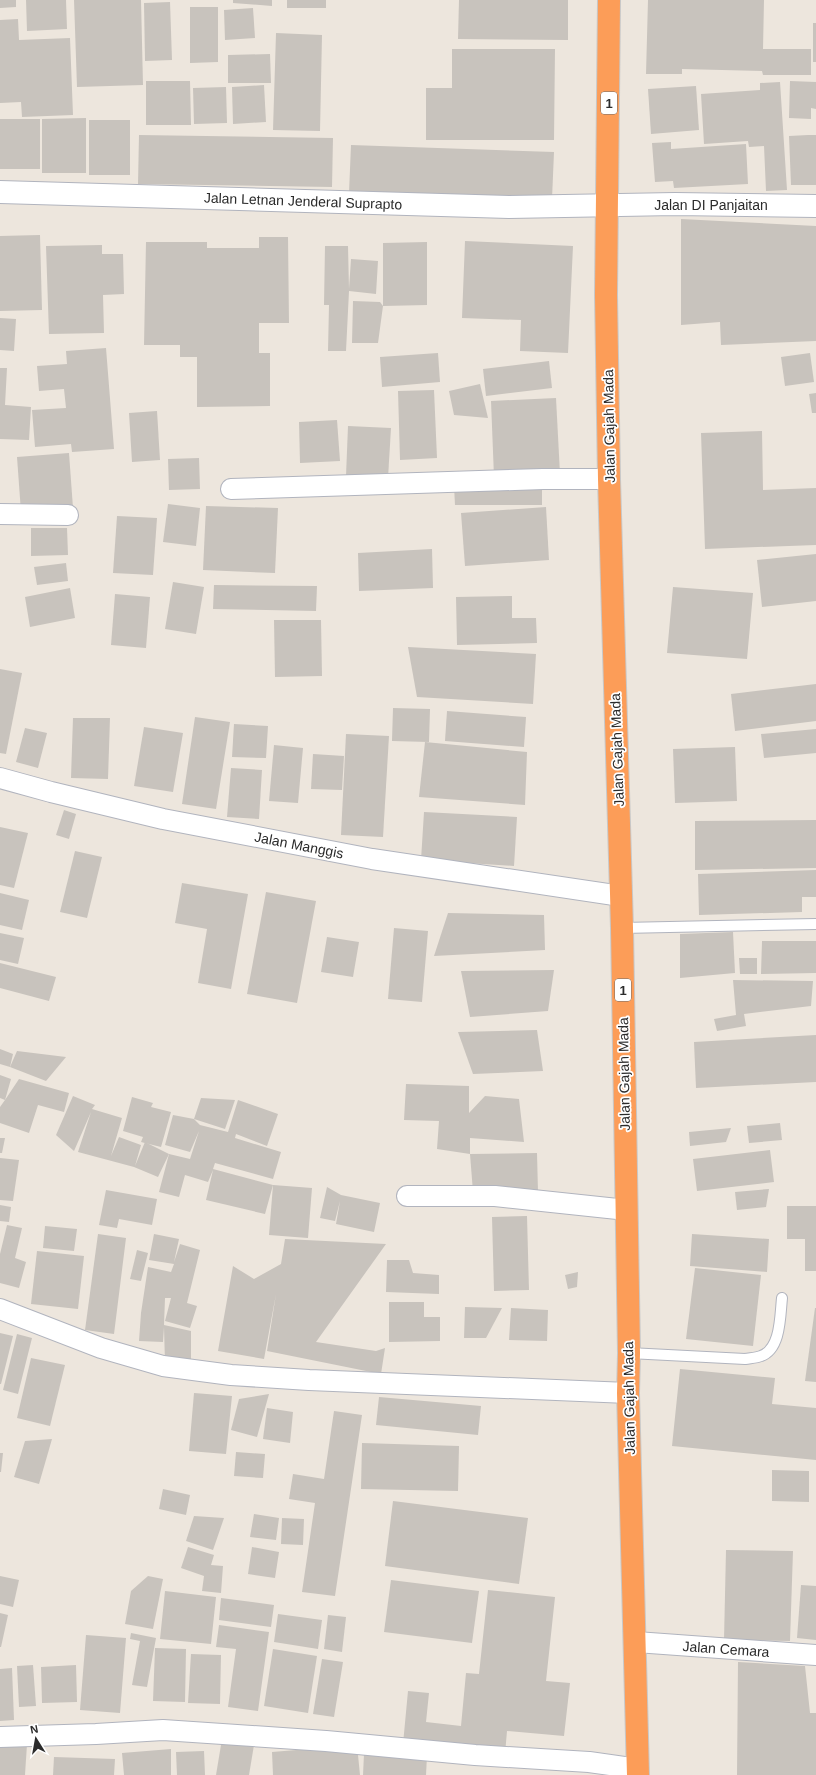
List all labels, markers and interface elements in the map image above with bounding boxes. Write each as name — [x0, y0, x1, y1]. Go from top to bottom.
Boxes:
road number: 1 — [601, 92, 617, 114]
street label: Jalan Letnan Jenderal Suprapto — [204, 190, 403, 212]
street label: Jalan DI Panjaitan — [654, 197, 768, 213]
street label: Jalan Gajah Mada — [600, 369, 618, 483]
street label: Jalan Gajah Mada — [607, 693, 627, 807]
street label: Jalan Manggis — [253, 829, 345, 861]
road number: 1 — [615, 979, 631, 1001]
street label: Jalan Gajah Mada — [615, 1017, 633, 1131]
street label: Jalan Gajah Mada — [620, 1341, 638, 1455]
street label: Jalan Cemara — [682, 1638, 770, 1660]
north arrow — [16, 1719, 56, 1759]
text: N — [29, 1723, 39, 1736]

